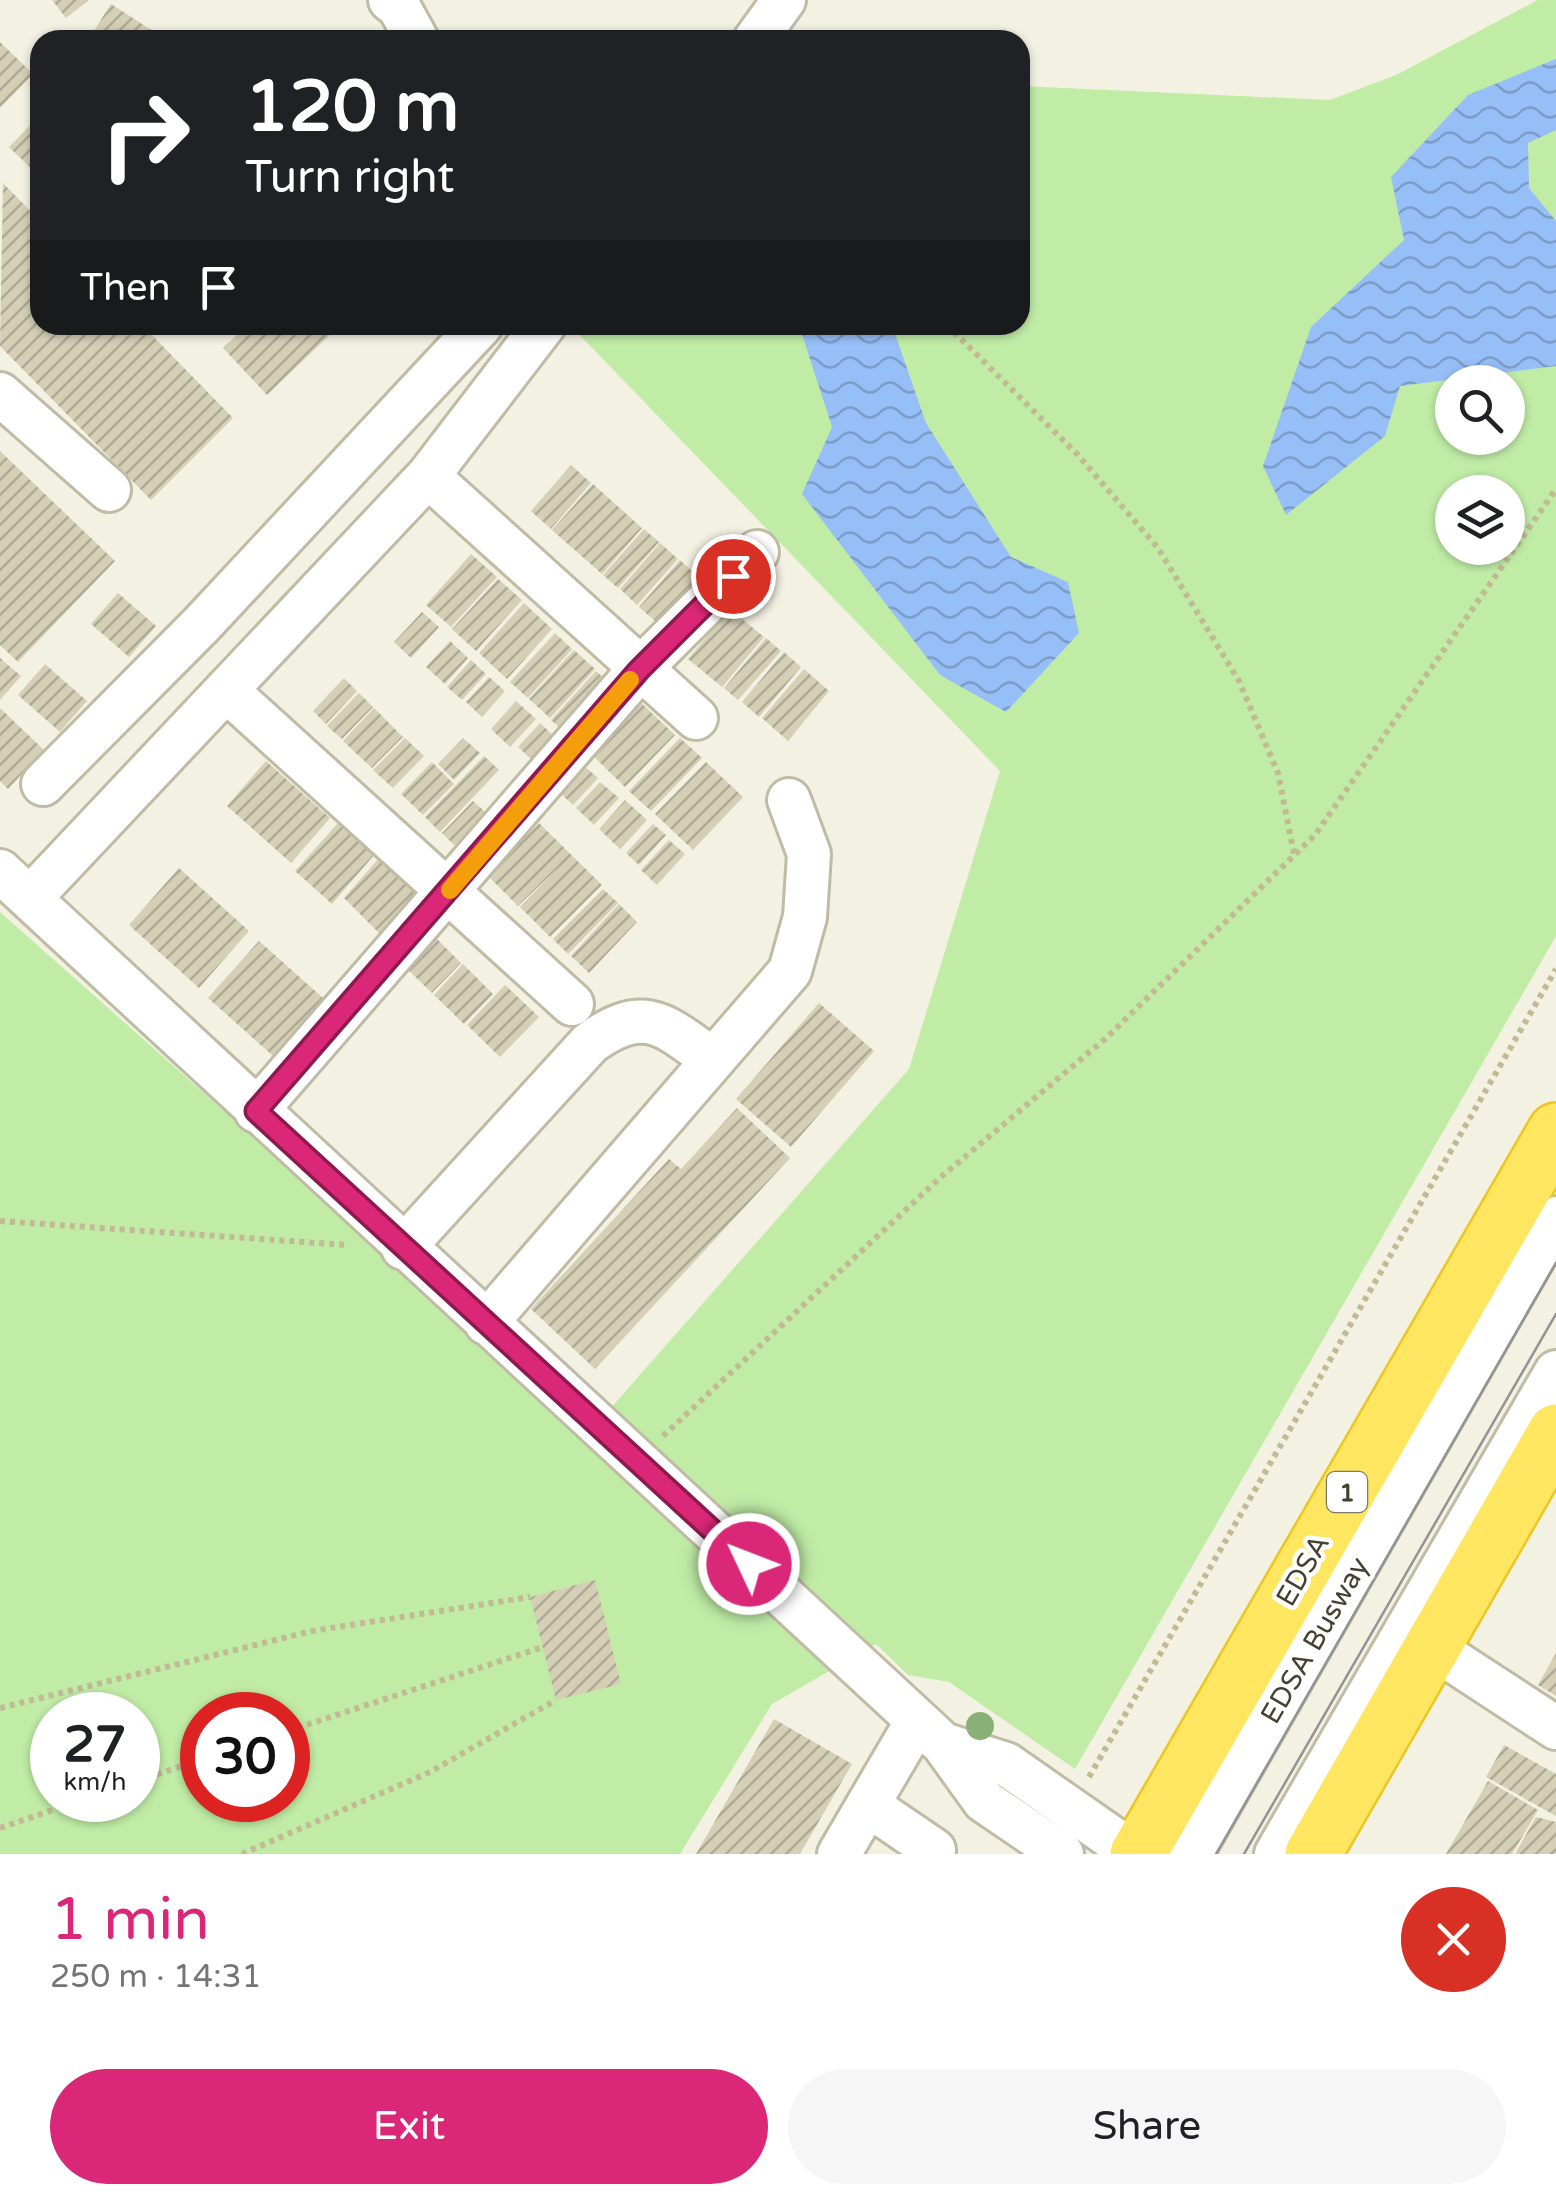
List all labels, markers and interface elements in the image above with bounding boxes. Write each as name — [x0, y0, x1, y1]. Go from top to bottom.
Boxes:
text: 120 m — [245, 66, 459, 150]
icon: right — [80, 70, 210, 200]
text: Turn right — [245, 151, 454, 205]
icon: arrive — [191, 260, 246, 315]
text: Then — [80, 265, 171, 311]
map controls — [1435, 365, 1525, 565]
button: search — [1435, 365, 1525, 455]
button: layers — [1435, 475, 1525, 565]
pin — [691, 534, 776, 619]
icon: arrive — [706, 549, 761, 604]
road number: 1 — [1327, 1472, 1367, 1512]
position arrow — [697, 1512, 801, 1616]
street label: EDSA — [1269, 1529, 1337, 1612]
street label: EDSA Busway — [1254, 1551, 1376, 1730]
speed limit sign: 30 — [180, 1692, 310, 1822]
text: 27 — [64, 1715, 126, 1775]
text: km/h — [64, 1767, 126, 1797]
text: 1 min — [50, 1884, 210, 1956]
button: close — [1401, 1887, 1506, 1992]
text: 250 m · 14:31 — [50, 1958, 262, 1996]
button: Exit — [50, 2069, 768, 2184]
button: Share — [788, 2069, 1506, 2184]

